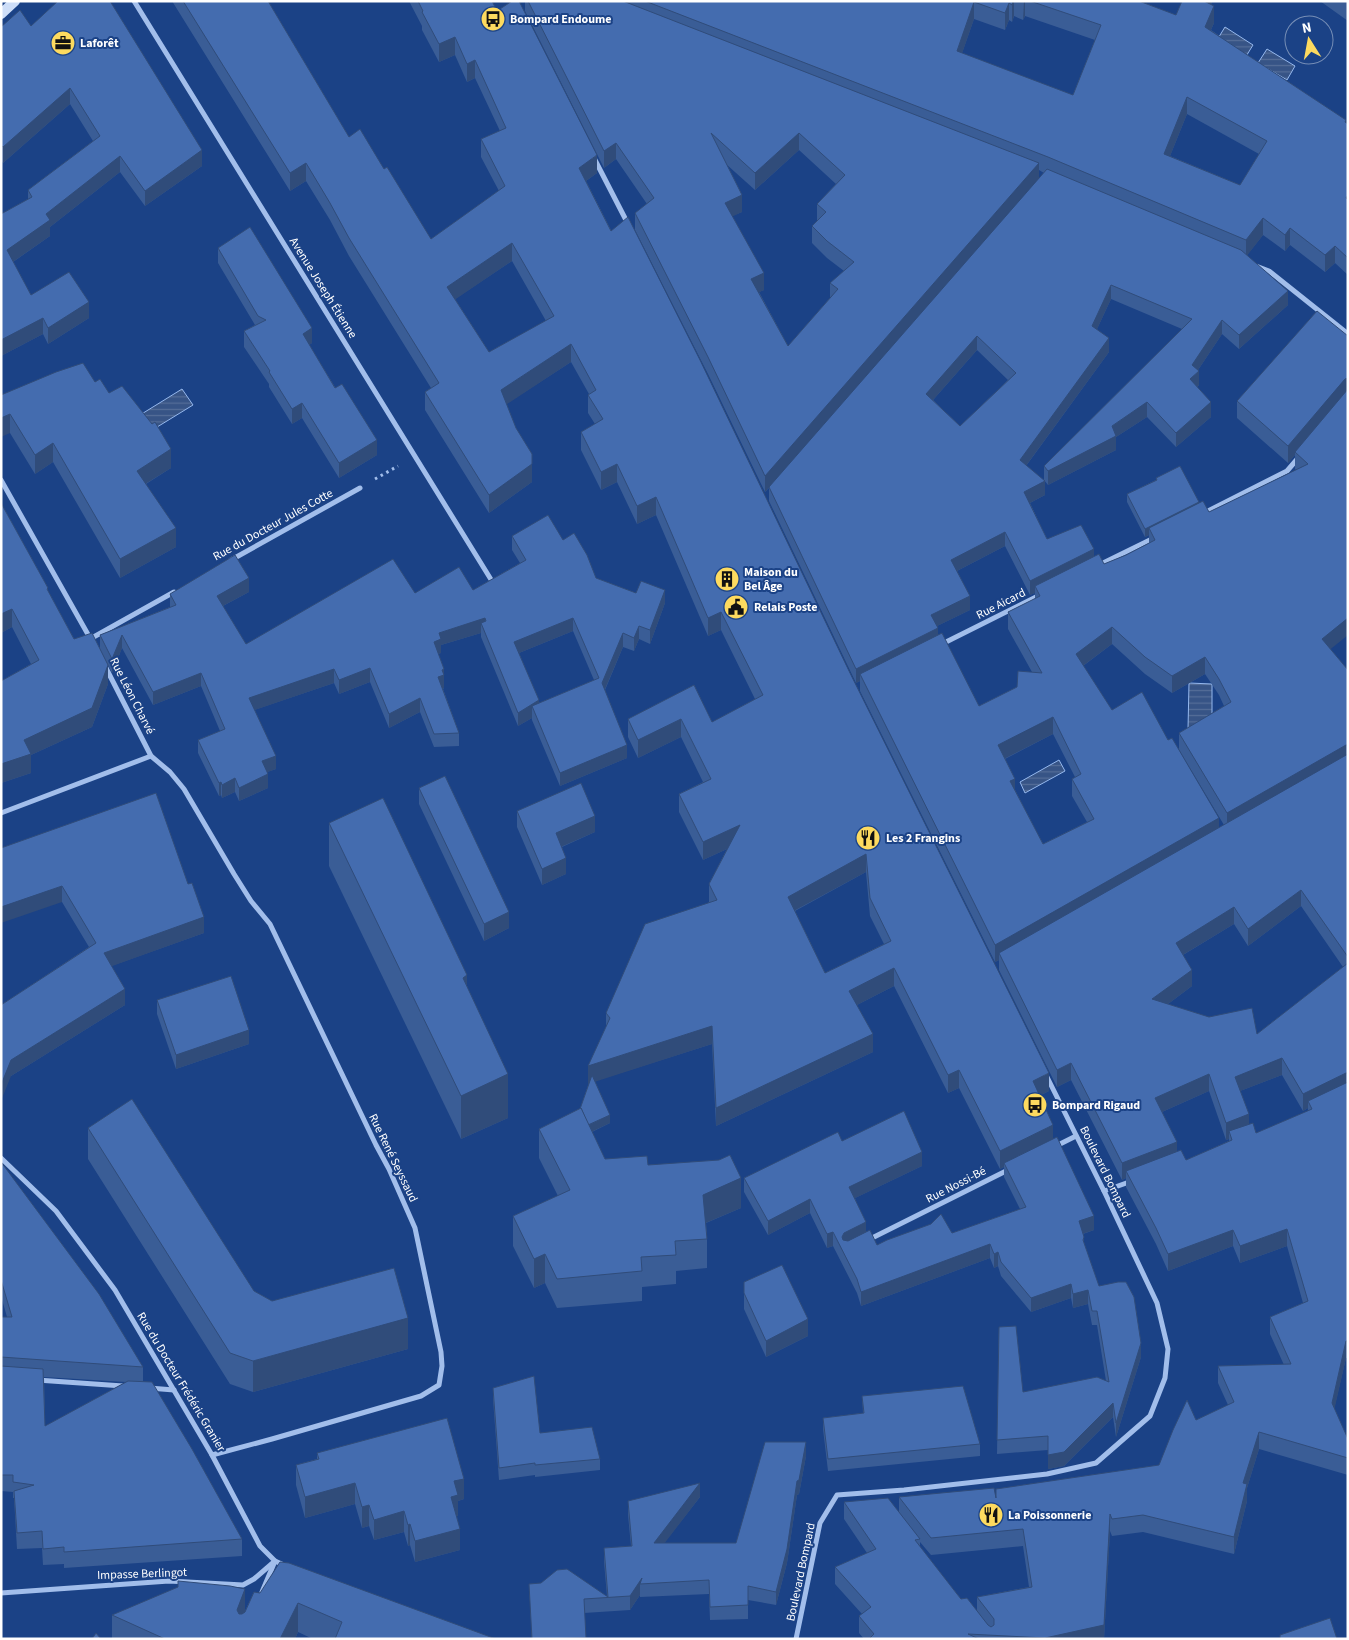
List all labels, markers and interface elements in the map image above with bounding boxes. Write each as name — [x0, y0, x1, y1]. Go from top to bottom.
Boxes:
bus stop icon: Bompard Endoume — [480, 6, 506, 32]
place label: Bompard Endoume — [510, 11, 612, 28]
north arrow — [1284, 15, 1334, 65]
text: N — [1300, 18, 1313, 39]
office icon: Laforêt — [50, 30, 76, 56]
place label: Laforêt — [80, 35, 119, 52]
street label: Avenue Joseph Étienne — [285, 234, 361, 342]
street label: Rue du Docteur Jules Cotte — [210, 485, 336, 565]
place label: Maison du Bel Âge — [744, 564, 798, 595]
building icon: Maison du Bel Âge — [714, 566, 740, 592]
street label: Rue Aicard — [973, 584, 1029, 624]
public building icon: Relais Poste — [723, 594, 749, 620]
place label: Relais Poste — [754, 599, 817, 616]
street label: Rue Léon Charvé — [105, 655, 159, 737]
restaurant icon: Les 2 Frangins — [855, 825, 881, 851]
place label: Les 2 Frangins — [886, 830, 960, 847]
bus stop icon: Bompard Rigaud — [1022, 1092, 1048, 1118]
place label: Bompard Rigaud — [1052, 1097, 1140, 1114]
street label: Rue René Seyssaud — [364, 1111, 422, 1205]
street label: Boulevard Bompard — [1075, 1123, 1135, 1221]
street label: Rue Nossi-Bé — [923, 1162, 989, 1207]
street label: Rue du Docteur Frédéric Granier — [133, 1309, 230, 1456]
restaurant icon: La Poissonnerie — [978, 1502, 1004, 1528]
place label: La Poissonnerie — [1008, 1507, 1091, 1524]
street label: Boulevard Bompard — [782, 1521, 820, 1623]
street label: Impasse Berlingot — [97, 1564, 187, 1584]

